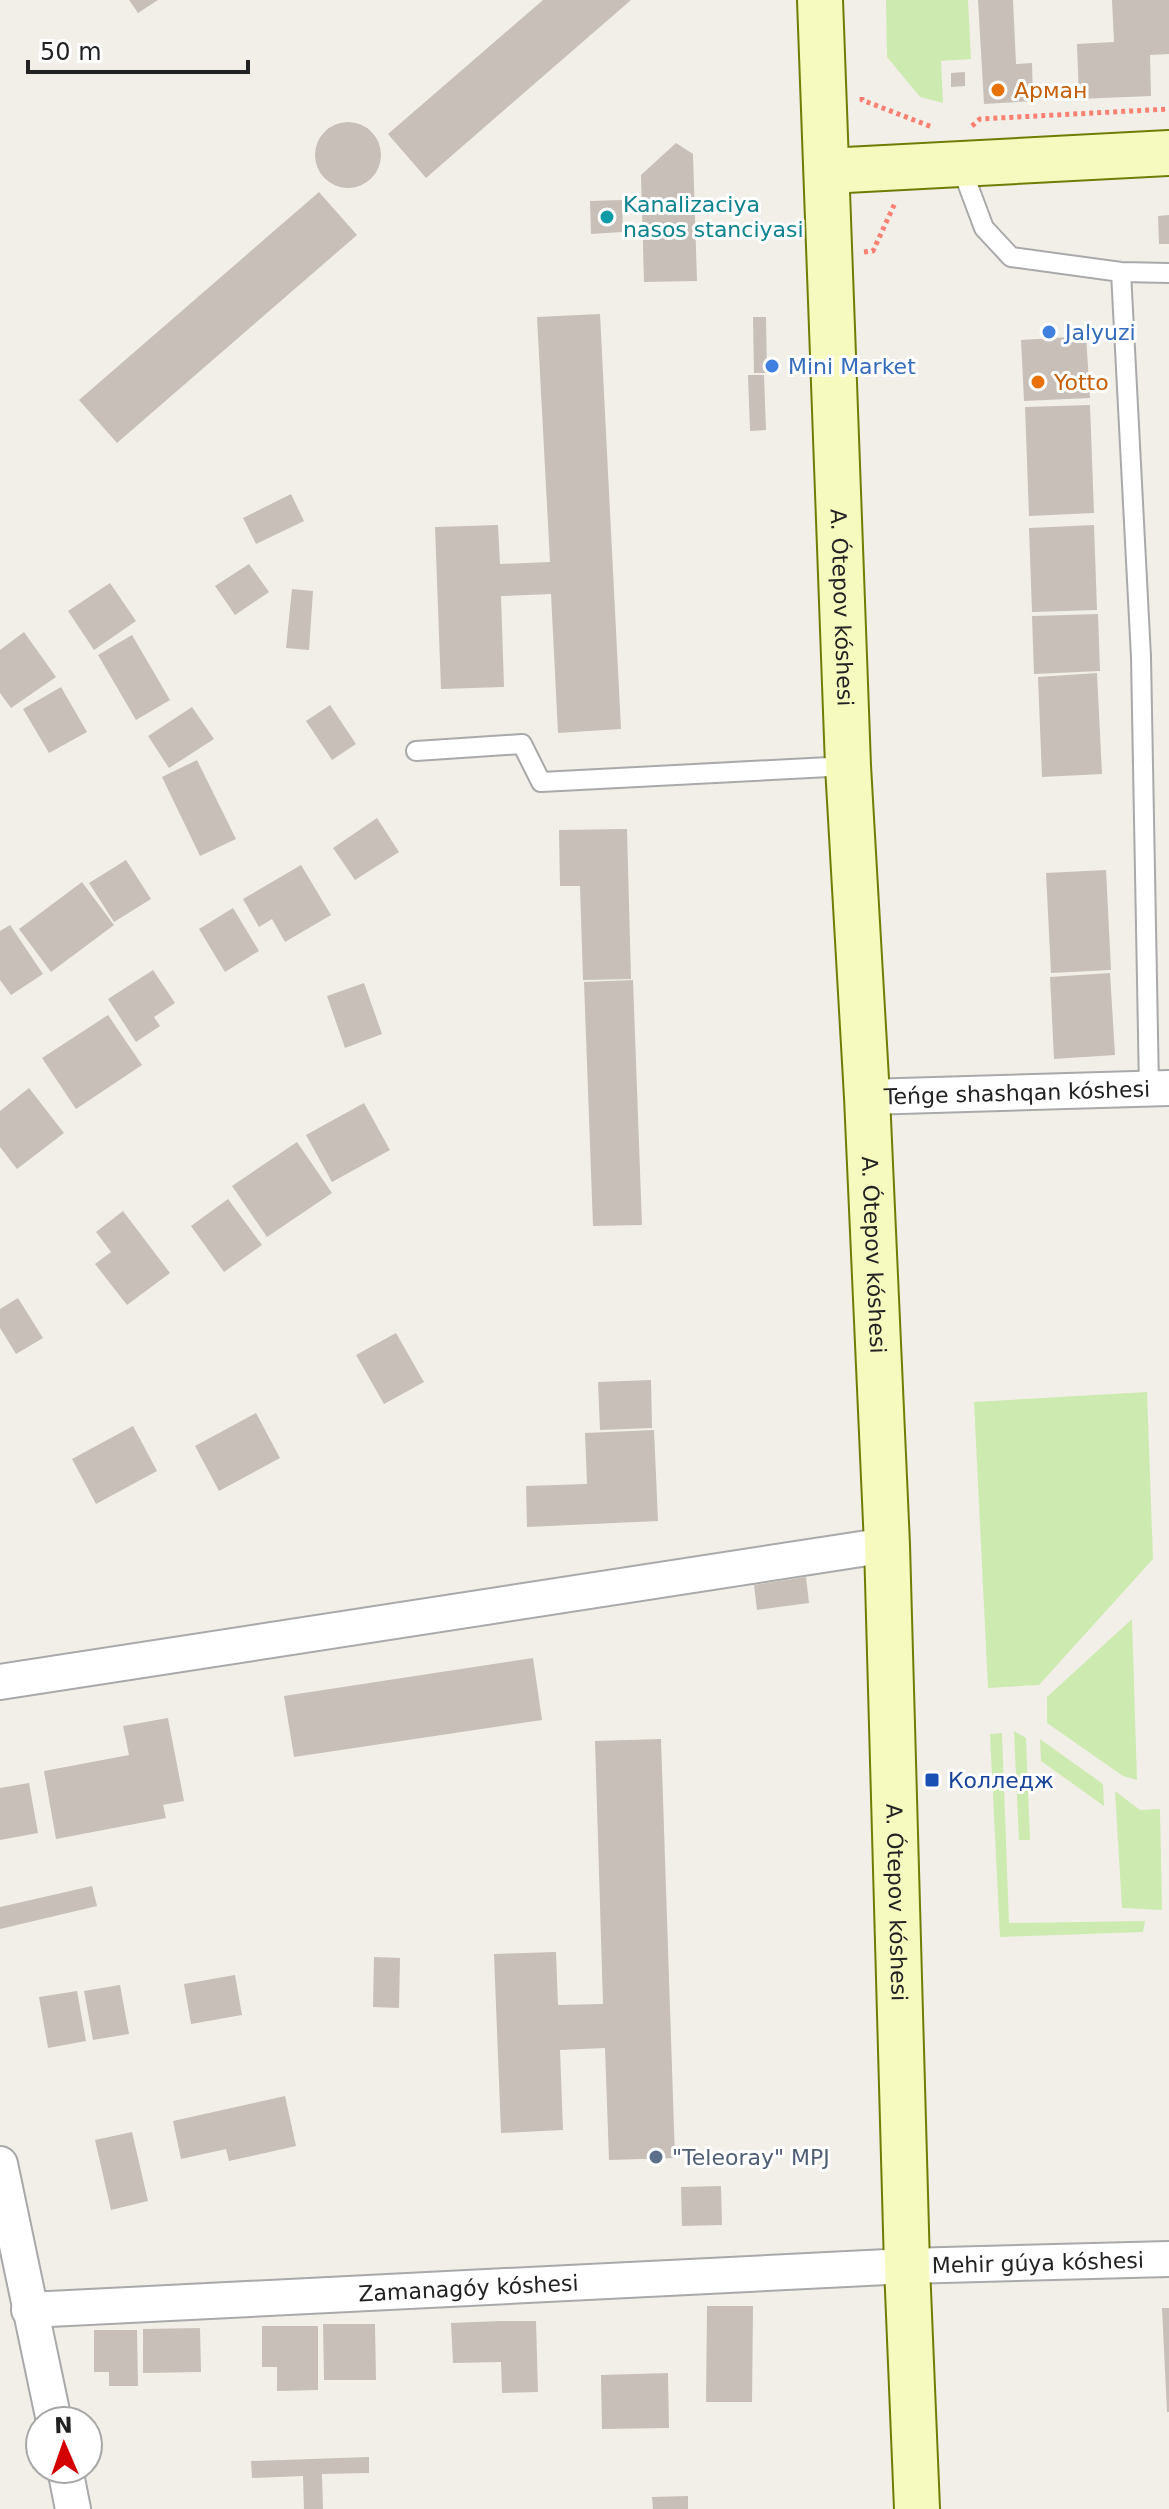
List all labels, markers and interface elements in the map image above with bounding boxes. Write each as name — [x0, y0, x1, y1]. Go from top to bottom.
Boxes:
scale bar — [28, 24, 248, 74]
text: 50 m — [40, 38, 102, 66]
place label: Арман — [1014, 78, 1087, 103]
marker: Арман — [989, 81, 1007, 99]
place label: Kanalizaciya nasos stanciyasi — [623, 192, 804, 242]
marker: Kanalizaciya nasos stanciyasi — [598, 208, 616, 226]
place label: Jalyuzi — [1063, 320, 1136, 345]
marker: Jalyuzi — [1040, 323, 1058, 341]
place label: Mini Market — [788, 354, 916, 379]
marker: Mini Market — [763, 357, 781, 375]
place label: Yotto — [1053, 370, 1109, 395]
marker: Yotto — [1029, 373, 1047, 391]
street label: A. Ótepov kóshesi — [826, 508, 858, 707]
street label: Teńge shashqan kóshesi — [882, 1076, 1150, 1109]
street label: A. Ótepov kóshesi — [857, 1155, 891, 1354]
place label: Колледж — [948, 1768, 1054, 1793]
marker: Колледж — [923, 1771, 941, 1789]
street label: A. Ótepov kóshesi — [882, 1803, 912, 2001]
place label: "Teleoray" MPJ — [672, 2145, 830, 2170]
marker: "Teleoray" MPJ — [647, 2148, 665, 2166]
street label: Mehir gúyа kóshesi — [932, 2247, 1144, 2278]
street label: Zamanagóy kóshesi — [358, 2270, 579, 2306]
north arrow — [24, 2405, 104, 2485]
text: N — [54, 2413, 73, 2438]

